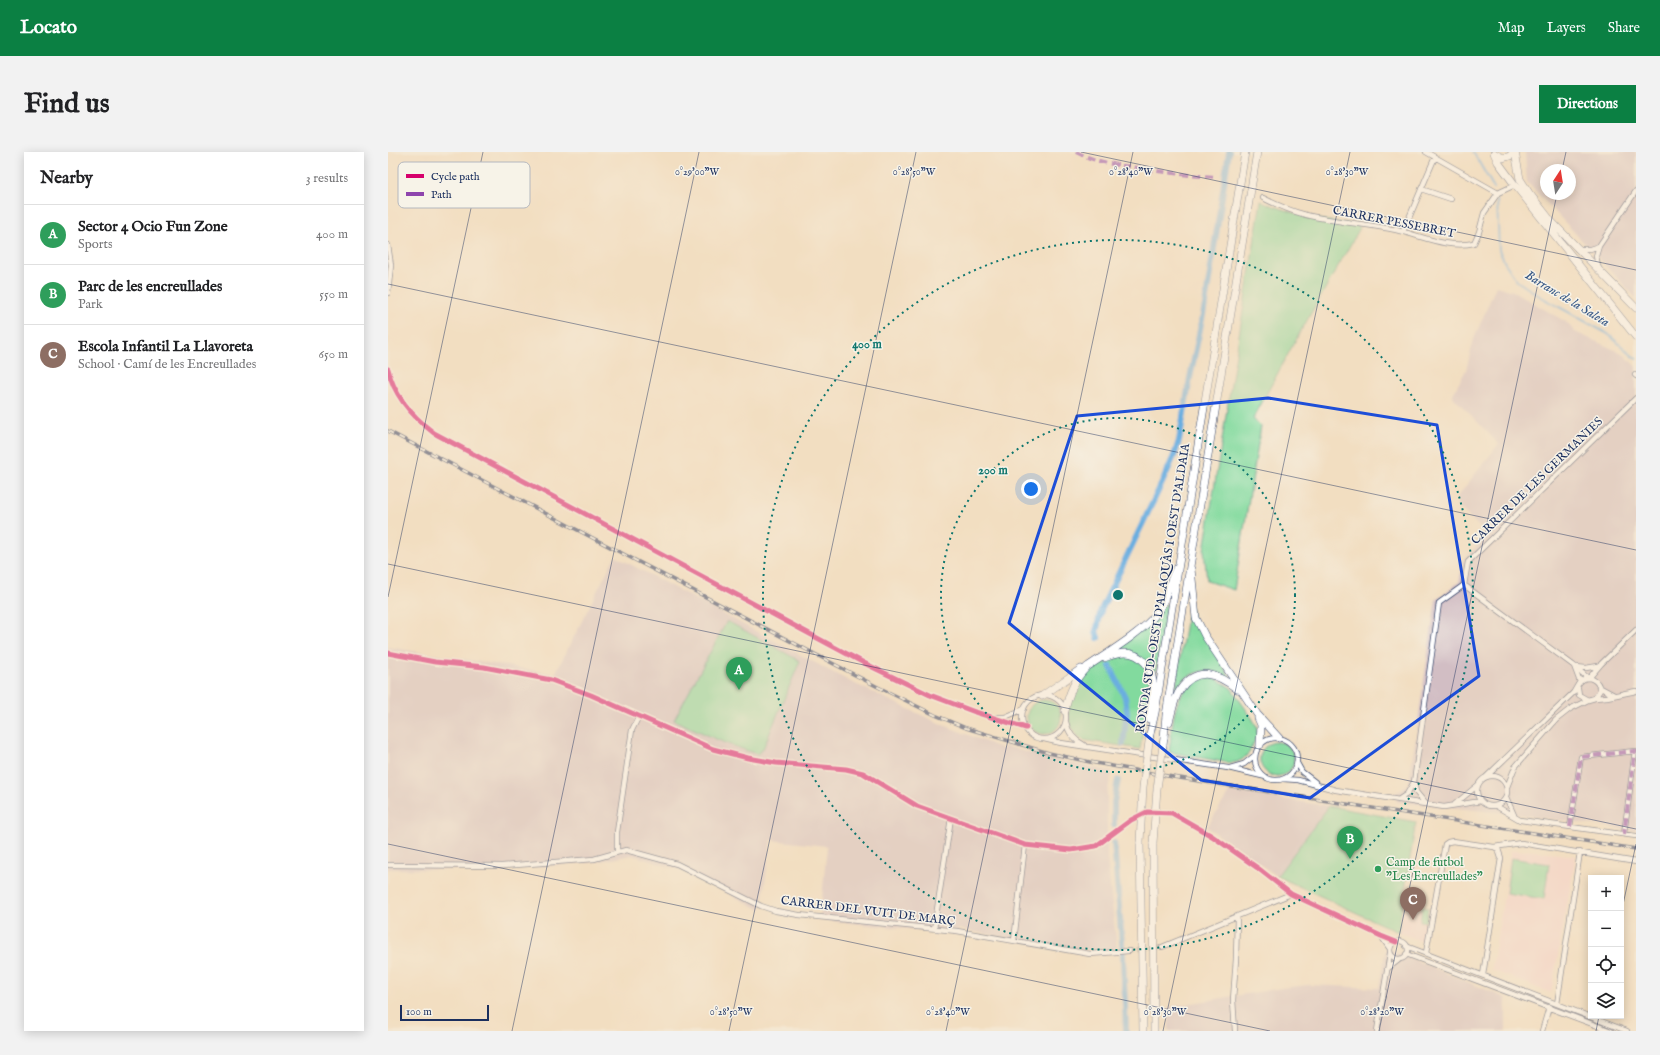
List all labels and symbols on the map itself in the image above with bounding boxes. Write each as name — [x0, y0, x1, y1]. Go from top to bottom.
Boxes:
legend — [398, 162, 530, 208]
north arrow — [1540, 164, 1576, 200]
text: 0°29'00"W — [675, 166, 720, 179]
text: 0°28'50"W — [893, 166, 936, 179]
text: 0°28'40"W — [1109, 166, 1153, 179]
text: 0°28'30"W — [1326, 166, 1369, 179]
text: Cycle path — [431, 170, 480, 184]
text: Path — [431, 188, 452, 202]
street label: CARRER PESSEBRET — [1331, 203, 1457, 241]
water label: Barranc de la Saleta — [1522, 267, 1613, 331]
text: 400 m — [852, 337, 883, 352]
street label: CARRER DE LES GERMANIES — [1468, 414, 1606, 548]
street label: RONDA SUD-OEST D'ALAQUÀS I OEST D'ALDAIA — [1132, 441, 1193, 734]
text: 200 m — [978, 463, 1008, 478]
your location — [1021, 479, 1041, 499]
centre of rings — [1111, 588, 1125, 602]
pin: A — [726, 657, 752, 690]
pin: B — [1337, 826, 1363, 859]
place label: Camp de futbol "Les Encreullades" — [1386, 855, 1483, 884]
marker: Camp de futbol "Les Encreullades" — [1373, 864, 1383, 874]
pin: C — [1400, 887, 1426, 920]
street label: CARRER DEL VUIT DE MARÇ — [780, 893, 956, 929]
scale bar — [400, 1003, 489, 1022]
text: 0°28'50"W — [710, 1006, 753, 1019]
text: 0°28'40"W — [926, 1006, 970, 1019]
text: 0°28'30"W — [1144, 1006, 1187, 1019]
text: 0°28'20"W — [1360, 1006, 1404, 1019]

